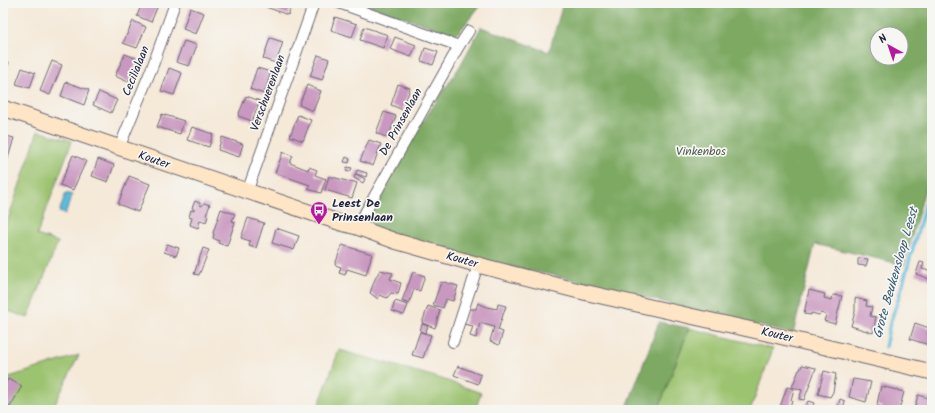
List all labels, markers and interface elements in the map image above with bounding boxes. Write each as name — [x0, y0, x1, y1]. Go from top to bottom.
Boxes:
north arrow — [869, 26, 909, 66]
text: N — [875, 30, 892, 48]
street label: Cecilialaan — [117, 43, 155, 99]
street label: Verschuerenlaan — [245, 52, 291, 134]
street label: De Prinsenlaan — [374, 85, 428, 159]
park label: Vinkenbos — [676, 142, 726, 161]
street label: Kouter — [136, 146, 173, 175]
place label: Leest De Prinsenlaan — [332, 194, 393, 227]
bus stop icon: Leest De Prinsenlaan — [309, 200, 329, 225]
water label: Grote Beukensloop Leest — [867, 203, 925, 341]
street label: Kouter — [444, 246, 481, 274]
street label: Kouter — [759, 322, 796, 348]

